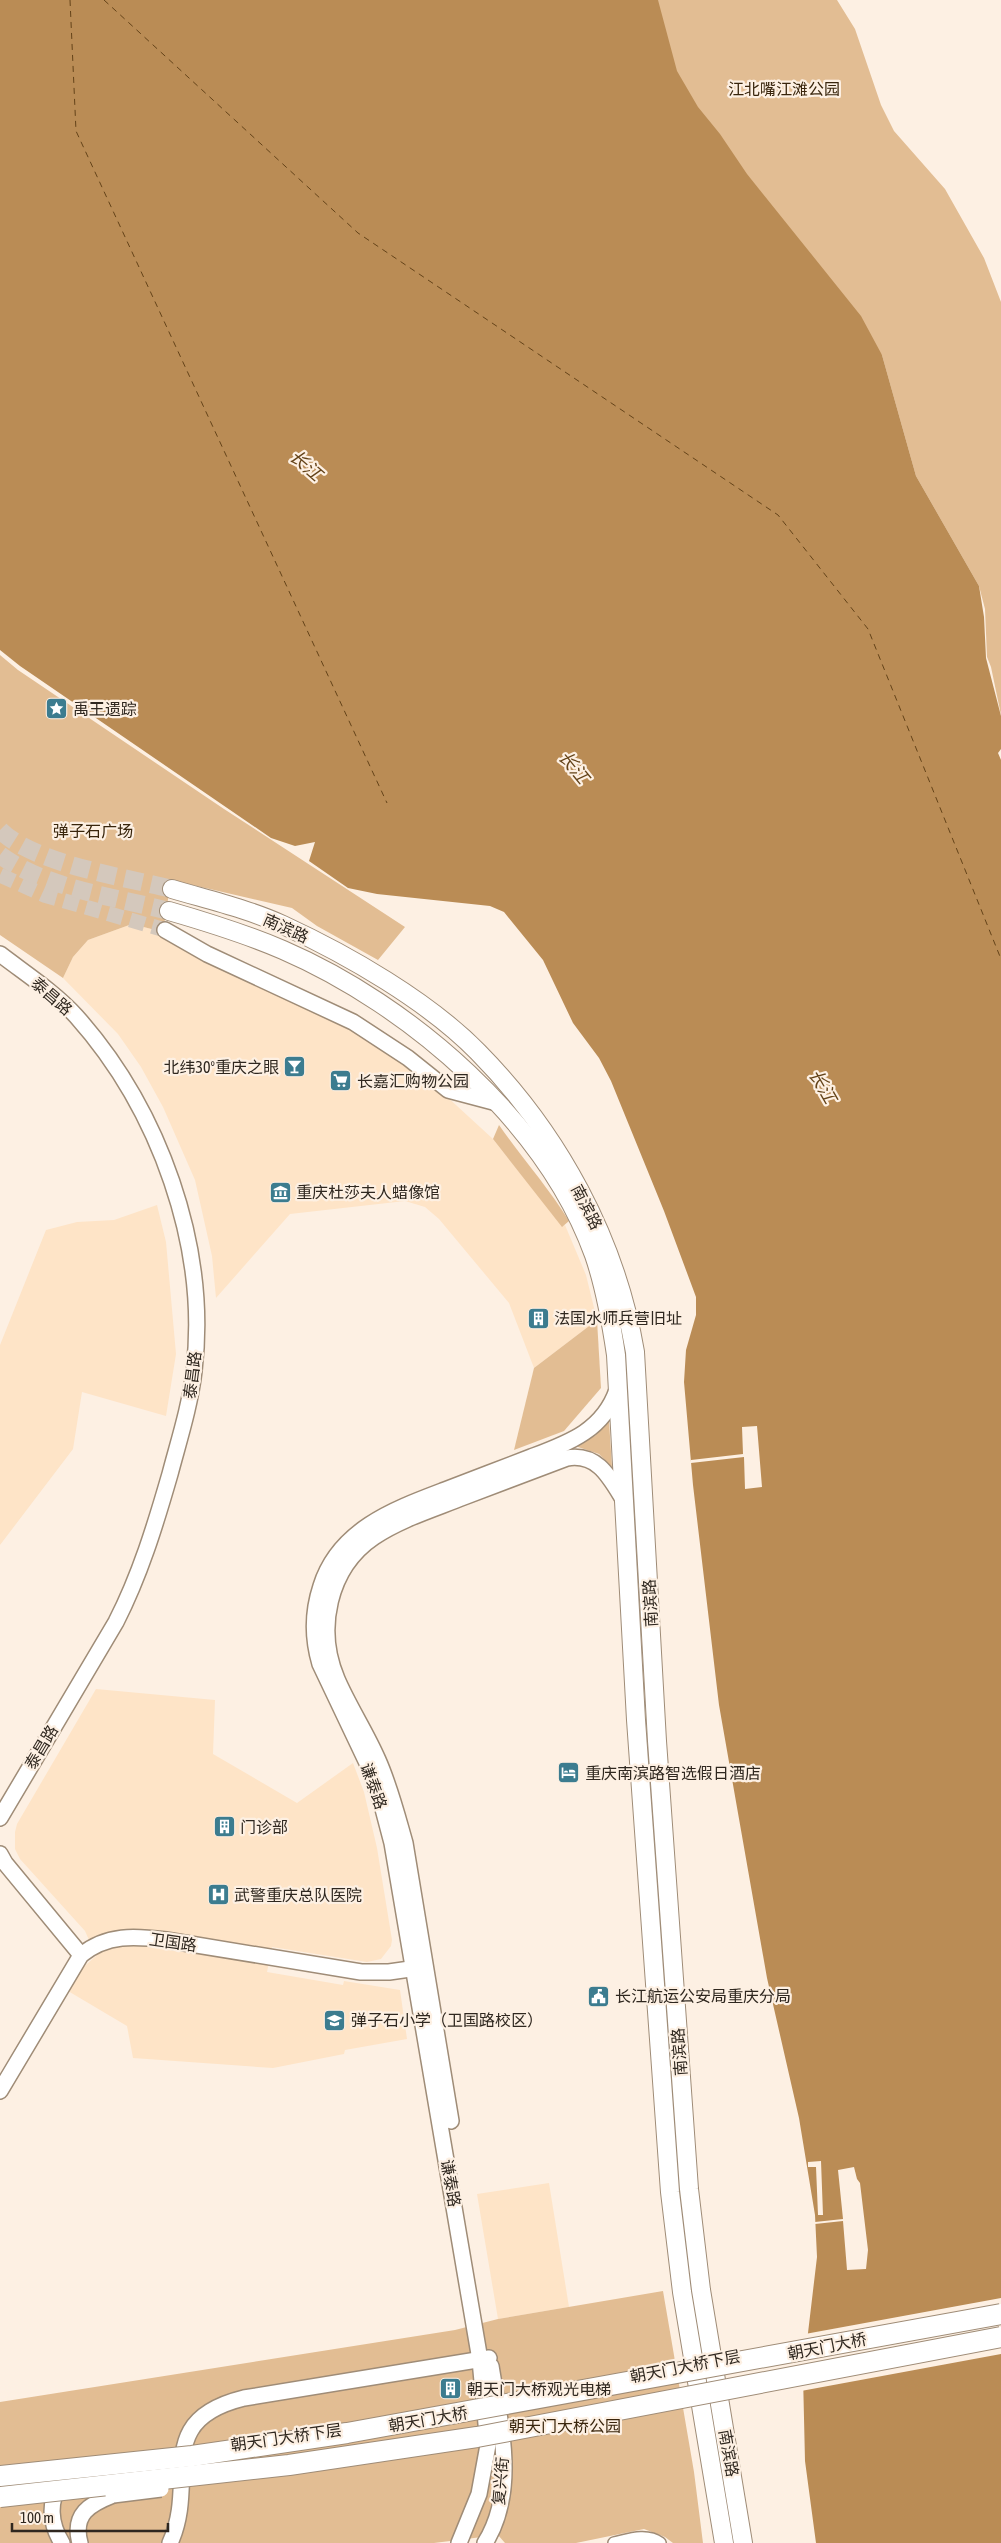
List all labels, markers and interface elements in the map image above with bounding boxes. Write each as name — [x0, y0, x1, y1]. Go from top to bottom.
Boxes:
park label: 江北嘴江滩公园 — [728, 80, 840, 98]
water label: 长江 — [286, 445, 328, 486]
place icon: 禹王遗踪 — [45, 697, 69, 721]
place label: 禹王遗踪 — [73, 700, 137, 718]
water label: 长江 — [555, 746, 595, 789]
park label: 弹子石广场 — [53, 822, 133, 840]
street label: 南滨路 — [260, 910, 312, 946]
street label: 泰昌路 — [28, 973, 76, 1019]
bar icon: 北纬30°重庆之眼 — [283, 1055, 307, 1079]
place label: 北纬30°重庆之眼 — [164, 1058, 279, 1076]
water label: 长江 — [805, 1065, 842, 1109]
supermarket icon: 长嘉汇购物公园 — [329, 1069, 353, 1093]
place label: 长嘉汇购物公园 — [357, 1072, 469, 1090]
museum icon: 重庆杜莎夫人蜡像馆 — [268, 1180, 292, 1204]
street label: 南滨路 — [568, 1182, 606, 1232]
place label: 重庆杜莎夫人蜡像馆 — [296, 1183, 440, 1201]
building icon: 法国水师兵营旧址 — [526, 1306, 550, 1330]
place label: 法国水师兵营旧址 — [554, 1309, 682, 1327]
street label: 泰昌路 — [180, 1350, 204, 1400]
street label: 南滨路 — [640, 1579, 660, 1627]
street label: 泰昌路 — [21, 1722, 61, 1772]
street label: 谦泰路 — [357, 1760, 391, 1812]
hotel icon: 重庆南滨路智选假日酒店 — [557, 1761, 581, 1785]
place label: 重庆南滨路智选假日酒店 — [585, 1764, 761, 1782]
building icon: 门诊部 — [212, 1815, 236, 1839]
place label: 门诊部 — [240, 1818, 288, 1836]
hospital icon: 武警重庆总队医院 — [206, 1883, 230, 1907]
place label: 武警重庆总队医院 — [234, 1886, 362, 1904]
street label: 卫国路 — [148, 1930, 198, 1954]
public building icon: 长江航运公安局重庆分局 — [587, 1984, 611, 2008]
place label: 长江航运公安局重庆分局 — [615, 1987, 791, 2005]
school or university icon: 弹子石小学（卫国路校区） — [323, 2008, 347, 2032]
place label: 弹子石小学（卫国路校区） — [351, 2011, 543, 2029]
street label: 南滨路 — [668, 2027, 690, 2077]
street label: 谦泰路 — [438, 2158, 464, 2208]
street label: 朝天门大桥 — [786, 2330, 868, 2362]
street label: 朝天门大桥下层 — [628, 2346, 742, 2386]
building icon: 朝天门大桥观光电梯 — [439, 2377, 463, 2401]
place label: 朝天门大桥观光电梯 — [467, 2380, 611, 2398]
street label: 朝天门大桥 — [387, 2403, 469, 2435]
park label: 朝天门大桥公园 — [509, 2417, 621, 2435]
street label: 朝天门大桥下层 — [229, 2420, 343, 2454]
street label: 南滨路 — [716, 2428, 742, 2478]
street label: 复兴街 — [489, 2456, 511, 2506]
scale bar — [12, 2500, 169, 2532]
text: 100 m — [20, 2509, 54, 2526]

